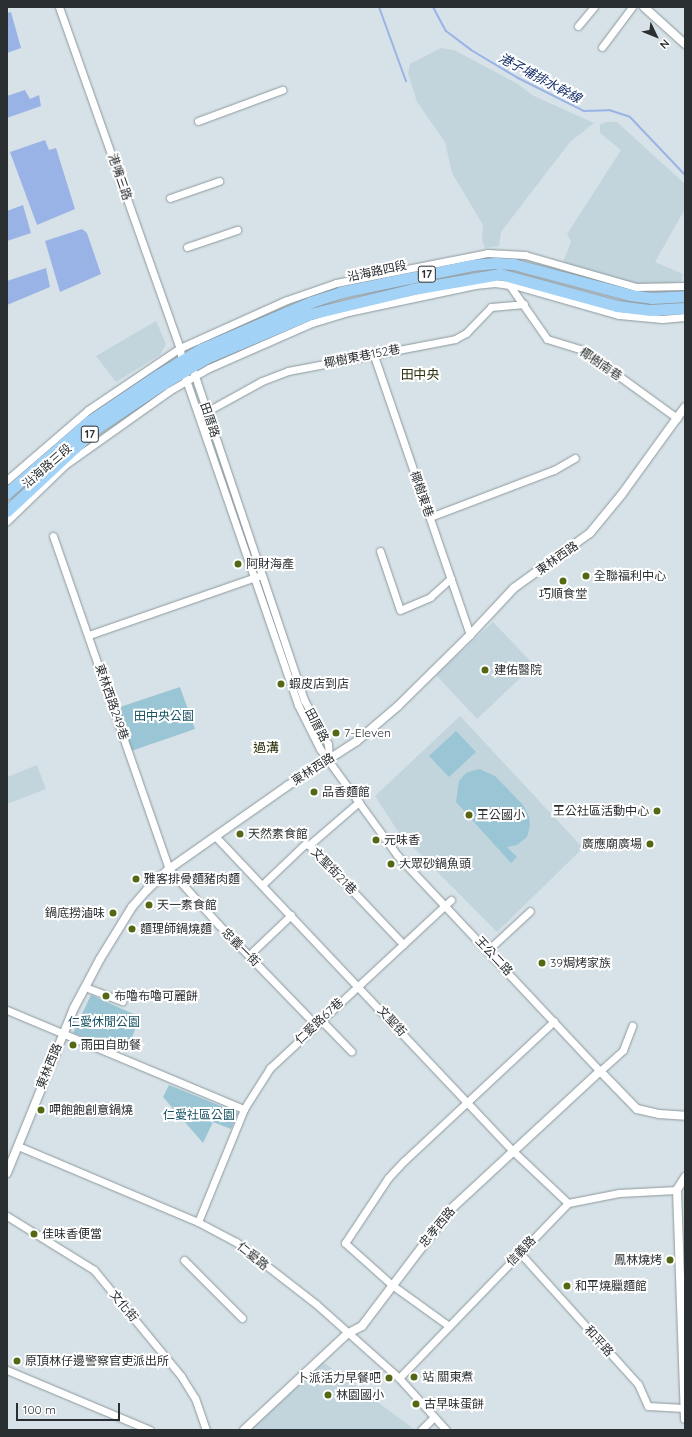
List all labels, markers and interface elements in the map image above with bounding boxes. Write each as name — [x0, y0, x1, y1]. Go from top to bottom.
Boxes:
north arrow — [636, 16, 676, 56]
text: N — [657, 36, 673, 52]
water label: 港子埔排水幹線 — [496, 50, 584, 106]
street label: 港嘴三路 — [105, 152, 135, 202]
street label: 沿海路四段 — [346, 258, 408, 284]
road number: 17 — [417, 265, 437, 283]
street label: 椰樹東巷152巷 — [323, 342, 401, 370]
street label: 椰樹南巷 — [577, 345, 625, 383]
district label: 田中央 — [401, 366, 439, 382]
street label: 田厝路 — [197, 401, 223, 439]
road number: 17 — [80, 425, 100, 443]
street label: 沿海路三段 — [20, 441, 74, 491]
street label: 椰樹東巷 — [407, 469, 437, 519]
street label: 東林西路 — [533, 538, 581, 578]
place label: 阿財海產 — [246, 557, 294, 571]
marker: 阿財海產 — [233, 559, 243, 569]
place label: 全聯福利中心 — [594, 569, 666, 583]
marker: 全聯福利中心 — [581, 571, 591, 581]
marker: 巧順食堂 — [558, 576, 568, 586]
place label: 巧順食堂 — [539, 587, 587, 601]
street label: 東林西路249巷 — [92, 662, 132, 742]
place label: 建佑醫院 — [494, 663, 542, 677]
marker: 建佑醫院 — [479, 664, 491, 676]
place label: 蝦皮店到店 — [289, 677, 349, 691]
marker: 蝦皮店到店 — [276, 679, 286, 689]
street label: 田厝路 — [302, 706, 332, 744]
park label: 田中央公園 — [134, 709, 194, 723]
place label: 7-Eleven — [344, 726, 391, 740]
marker: 7-Eleven — [331, 728, 341, 738]
district label: 過溝 — [253, 739, 279, 755]
street label: 東林西路 — [289, 750, 337, 788]
place label: 品香麵館 — [322, 785, 370, 799]
marker: 品香麵館 — [309, 787, 319, 797]
place label: 王公社區活動中心 — [553, 804, 649, 818]
marker: 王公社區活動中心 — [652, 806, 662, 816]
place label: 王公國小 — [477, 808, 525, 822]
marker: 王公國小 — [464, 810, 474, 820]
place label: 天然素食館 — [248, 827, 308, 841]
marker: 天然素食館 — [235, 829, 245, 839]
place label: 元味香 — [384, 833, 420, 847]
marker: 元味香 — [371, 835, 381, 845]
place label: 廣應廟廣場 — [582, 837, 642, 851]
marker: 廣應廟廣場 — [645, 839, 655, 849]
street label: 文聖街21巷 — [308, 845, 360, 897]
place label: 大眾砂鍋魚頭 — [399, 857, 471, 871]
marker: 大眾砂鍋魚頭 — [386, 859, 396, 869]
place label: 雅客排骨麵豬肉麵 — [144, 872, 240, 886]
marker: 雅客排骨麵豬肉麵 — [131, 874, 141, 884]
place label: 天一素食館 — [157, 898, 217, 912]
marker: 天一素食館 — [144, 900, 154, 910]
place label: 鍋底撈滷味 — [45, 906, 105, 920]
marker: 鍋底撈滷味 — [108, 908, 118, 918]
place label: 麵理師鍋燒麵 — [140, 922, 212, 936]
marker: 麵理師鍋燒麵 — [127, 924, 137, 934]
street label: 忠義一街 — [219, 925, 263, 969]
street label: 王公二路 — [472, 934, 516, 978]
place label: 39焗烤家族 — [550, 956, 611, 970]
marker: 39焗烤家族 — [537, 958, 547, 968]
place label: 布嚕布嚕可麗餅 — [114, 989, 198, 1003]
marker: 布嚕布嚕可麗餅 — [101, 991, 111, 1001]
street label: 仁愛路67巷 — [292, 995, 346, 1047]
street label: 文聖街 — [374, 1003, 410, 1039]
park label: 仁愛休閒公園 — [68, 1015, 140, 1029]
place label: 雨田自助餐 — [81, 1038, 141, 1052]
marker: 雨田自助餐 — [68, 1040, 78, 1050]
street label: 東林西路 — [33, 1041, 65, 1091]
place label: 呷飽飽創意鍋燒 — [49, 1103, 133, 1117]
marker: 呷飽飽創意鍋燒 — [36, 1105, 46, 1115]
park label: 仁愛社區公園 — [163, 1108, 235, 1122]
street label: 忠孝西路 — [416, 1204, 458, 1250]
place label: 佳味香便當 — [42, 1227, 102, 1241]
marker: 佳味香便當 — [29, 1229, 39, 1239]
street label: 信義路 — [503, 1233, 539, 1269]
street label: 仁愛路 — [234, 1239, 272, 1273]
place label: 鳳林燒烤 — [614, 1253, 662, 1267]
marker: 鳳林燒烤 — [665, 1255, 675, 1265]
place label: 和平燒臘麵館 — [575, 1279, 647, 1293]
marker: 和平燒臘麵館 — [562, 1281, 572, 1291]
street label: 文化街 — [107, 1288, 141, 1324]
street label: 和平路 — [582, 1323, 616, 1359]
place label: 原頂林仔邊警察官吏派出所 — [25, 1354, 169, 1368]
marker: 原頂林仔邊警察官吏派出所 — [12, 1356, 22, 1366]
place label: 站 關東煮 — [422, 1370, 473, 1384]
place label: 卜派活力早餐吧 — [297, 1371, 381, 1385]
marker: 站 關東煮 — [409, 1372, 419, 1382]
marker: 卜派活力早餐吧 — [384, 1373, 394, 1383]
place label: 林園國小 — [336, 1388, 384, 1402]
marker: 林園國小 — [323, 1390, 333, 1400]
scale bar — [18, 1395, 122, 1421]
place label: 古早味蛋餅 — [424, 1397, 484, 1411]
marker: 古早味蛋餅 — [411, 1399, 421, 1409]
text: 100 m — [23, 1402, 56, 1417]

